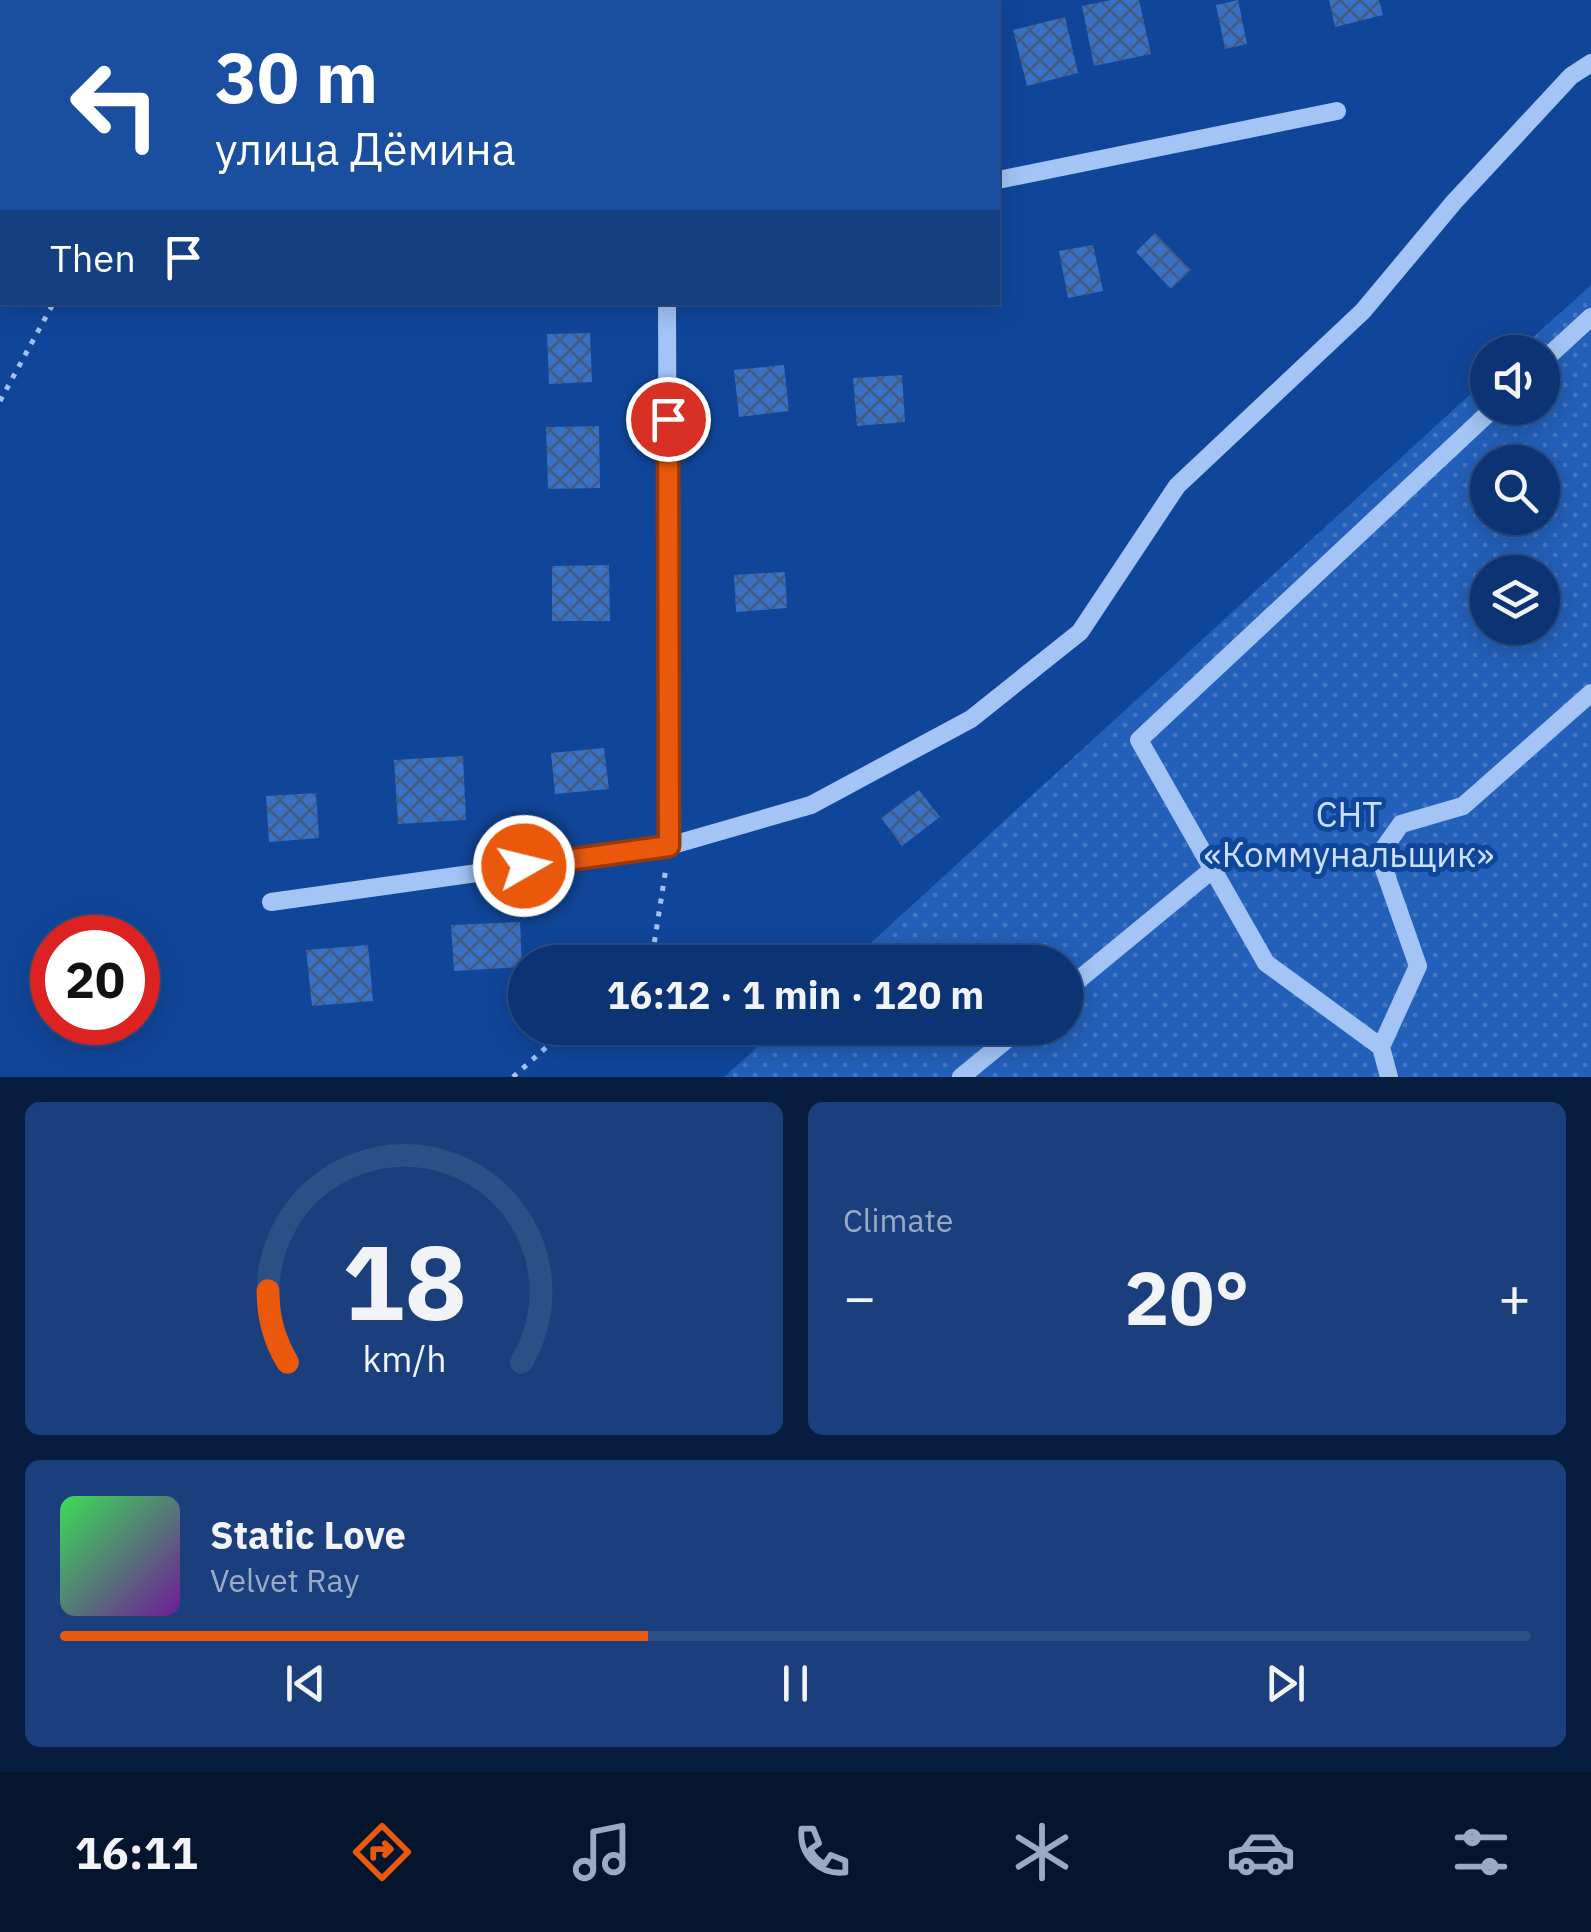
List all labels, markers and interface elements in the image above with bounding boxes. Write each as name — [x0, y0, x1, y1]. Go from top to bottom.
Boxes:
text: 30 m — [215, 31, 378, 122]
icon: left — [50, 40, 180, 170]
text: улица Дёмина — [215, 119, 516, 177]
icon: arrive — [156, 230, 211, 285]
text: Then — [50, 233, 136, 282]
map controls — [1470, 335, 1560, 645]
button: sound — [1470, 335, 1560, 425]
pin — [626, 377, 711, 462]
icon: arrive — [641, 392, 696, 447]
button: search — [1470, 445, 1560, 535]
button: layers — [1470, 555, 1560, 645]
park label: СНТ «Коммунальщик» — [1204, 791, 1494, 877]
position arrow — [472, 814, 576, 918]
speed limit sign: 20 — [30, 915, 160, 1045]
text: 16:12 · 1 min · 120 m — [607, 970, 984, 1019]
text: Climate — [843, 1199, 953, 1241]
text: 18 — [342, 1213, 466, 1349]
text: 20° — [1124, 1248, 1250, 1346]
text: − — [843, 1261, 876, 1332]
text: + — [1498, 1261, 1531, 1332]
text: km/h — [362, 1335, 446, 1382]
text: Static Love — [210, 1510, 406, 1559]
text: Velvet Ray — [210, 1559, 359, 1601]
icon: previous — [278, 1656, 333, 1711]
icon: pause — [768, 1656, 823, 1711]
icon: next — [1258, 1656, 1313, 1711]
icon: directions — [347, 1817, 417, 1887]
icon: music — [567, 1817, 637, 1887]
icon: phone — [787, 1817, 857, 1887]
icon: climate — [1007, 1817, 1077, 1887]
icon: car — [1226, 1817, 1296, 1887]
icon: filters — [1446, 1817, 1516, 1887]
text: 16:11 — [75, 1823, 198, 1881]

